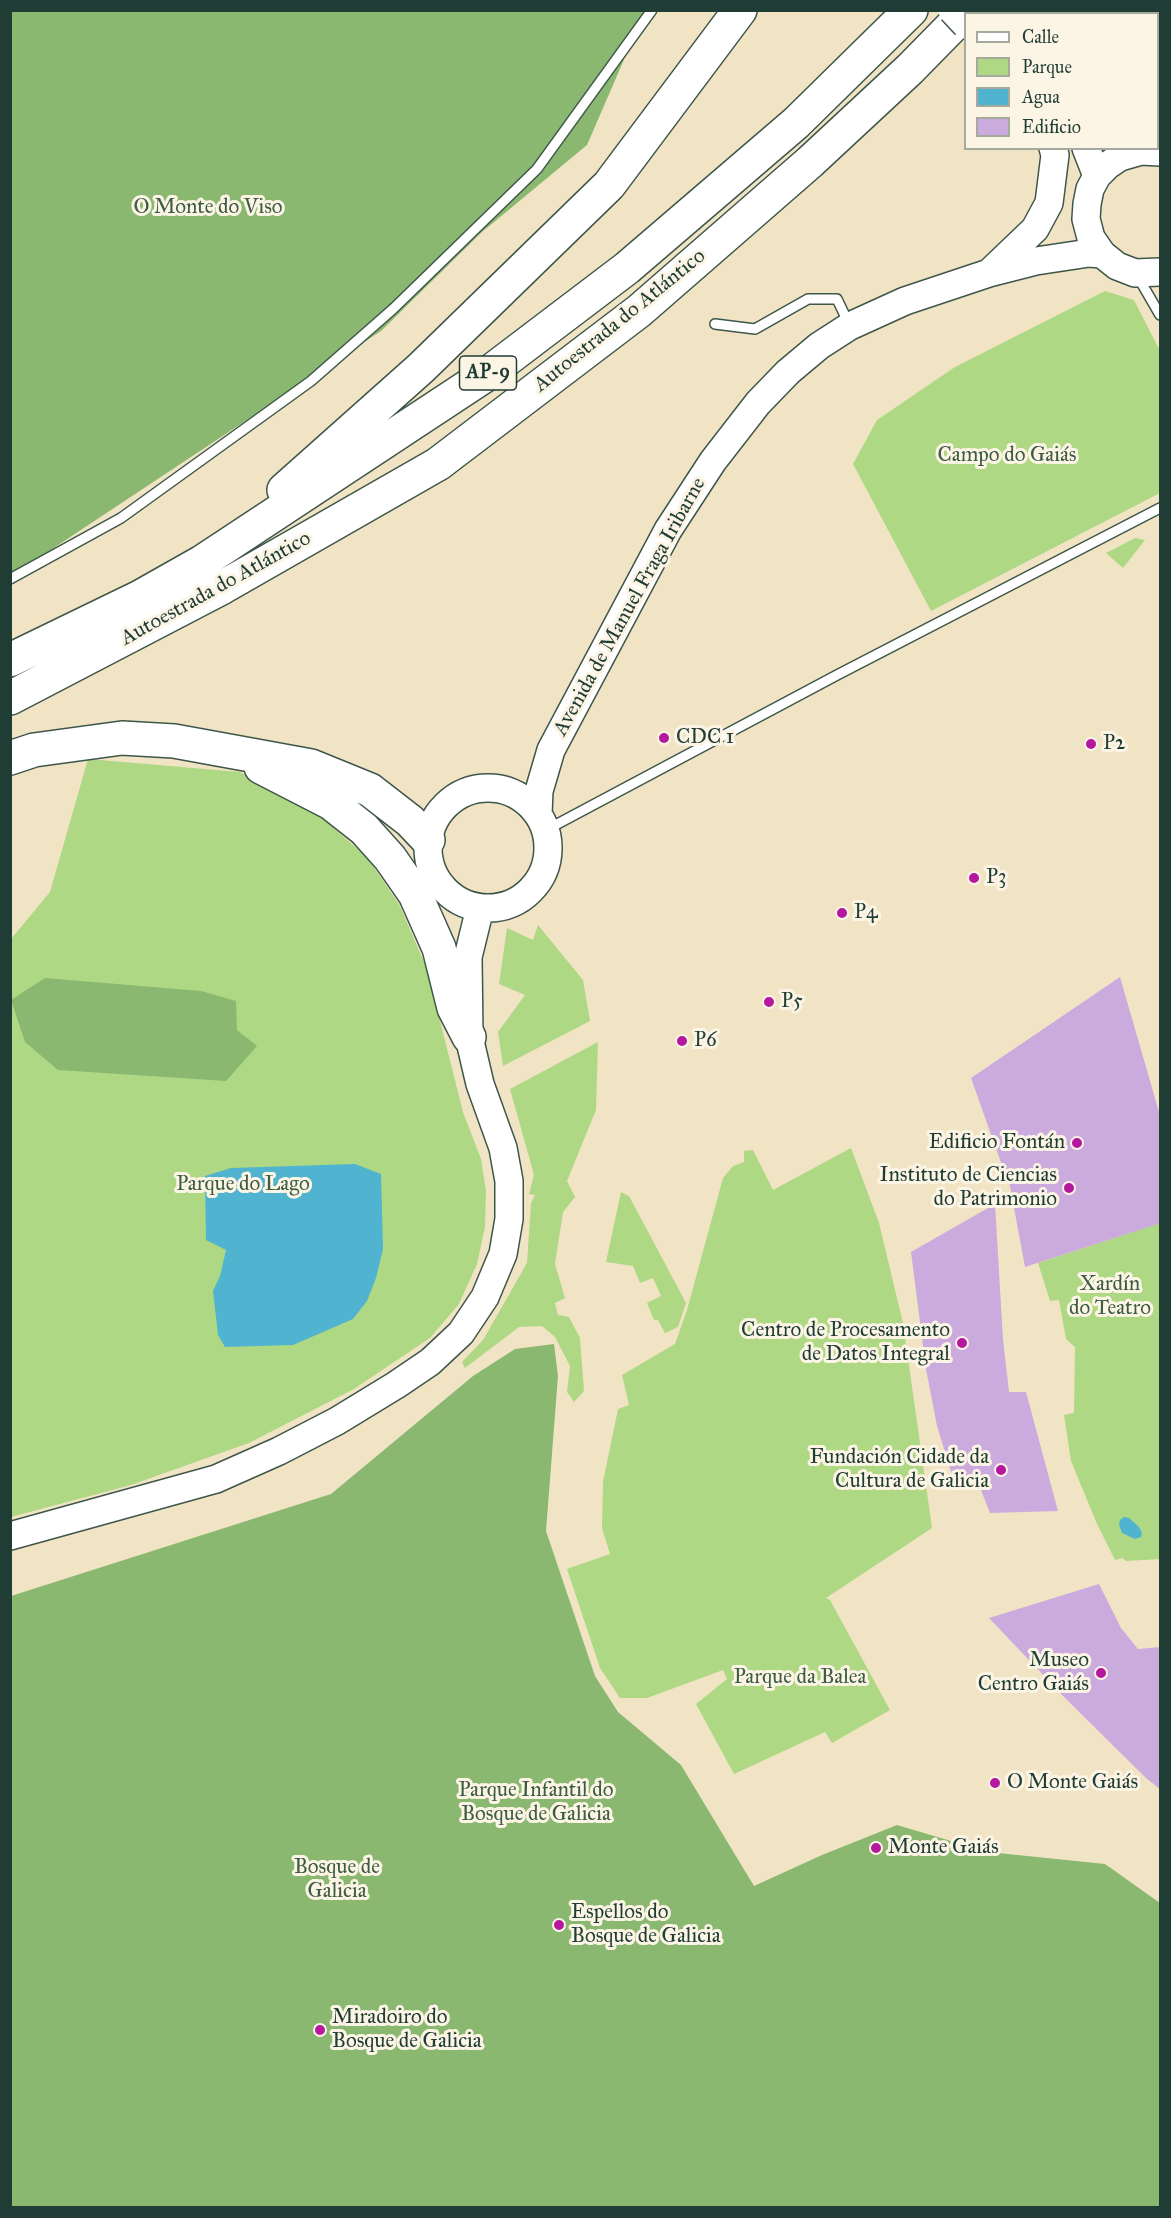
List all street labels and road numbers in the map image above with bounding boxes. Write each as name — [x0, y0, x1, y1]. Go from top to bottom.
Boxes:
street label: Autoestrada do Atlántico — [529, 244, 711, 398]
road number: AP-9 — [460, 356, 516, 390]
street label: Avenida de Manuel Fraga Iribarne — [548, 473, 712, 741]
street label: Autoestrada do Atlántico — [117, 526, 315, 652]

